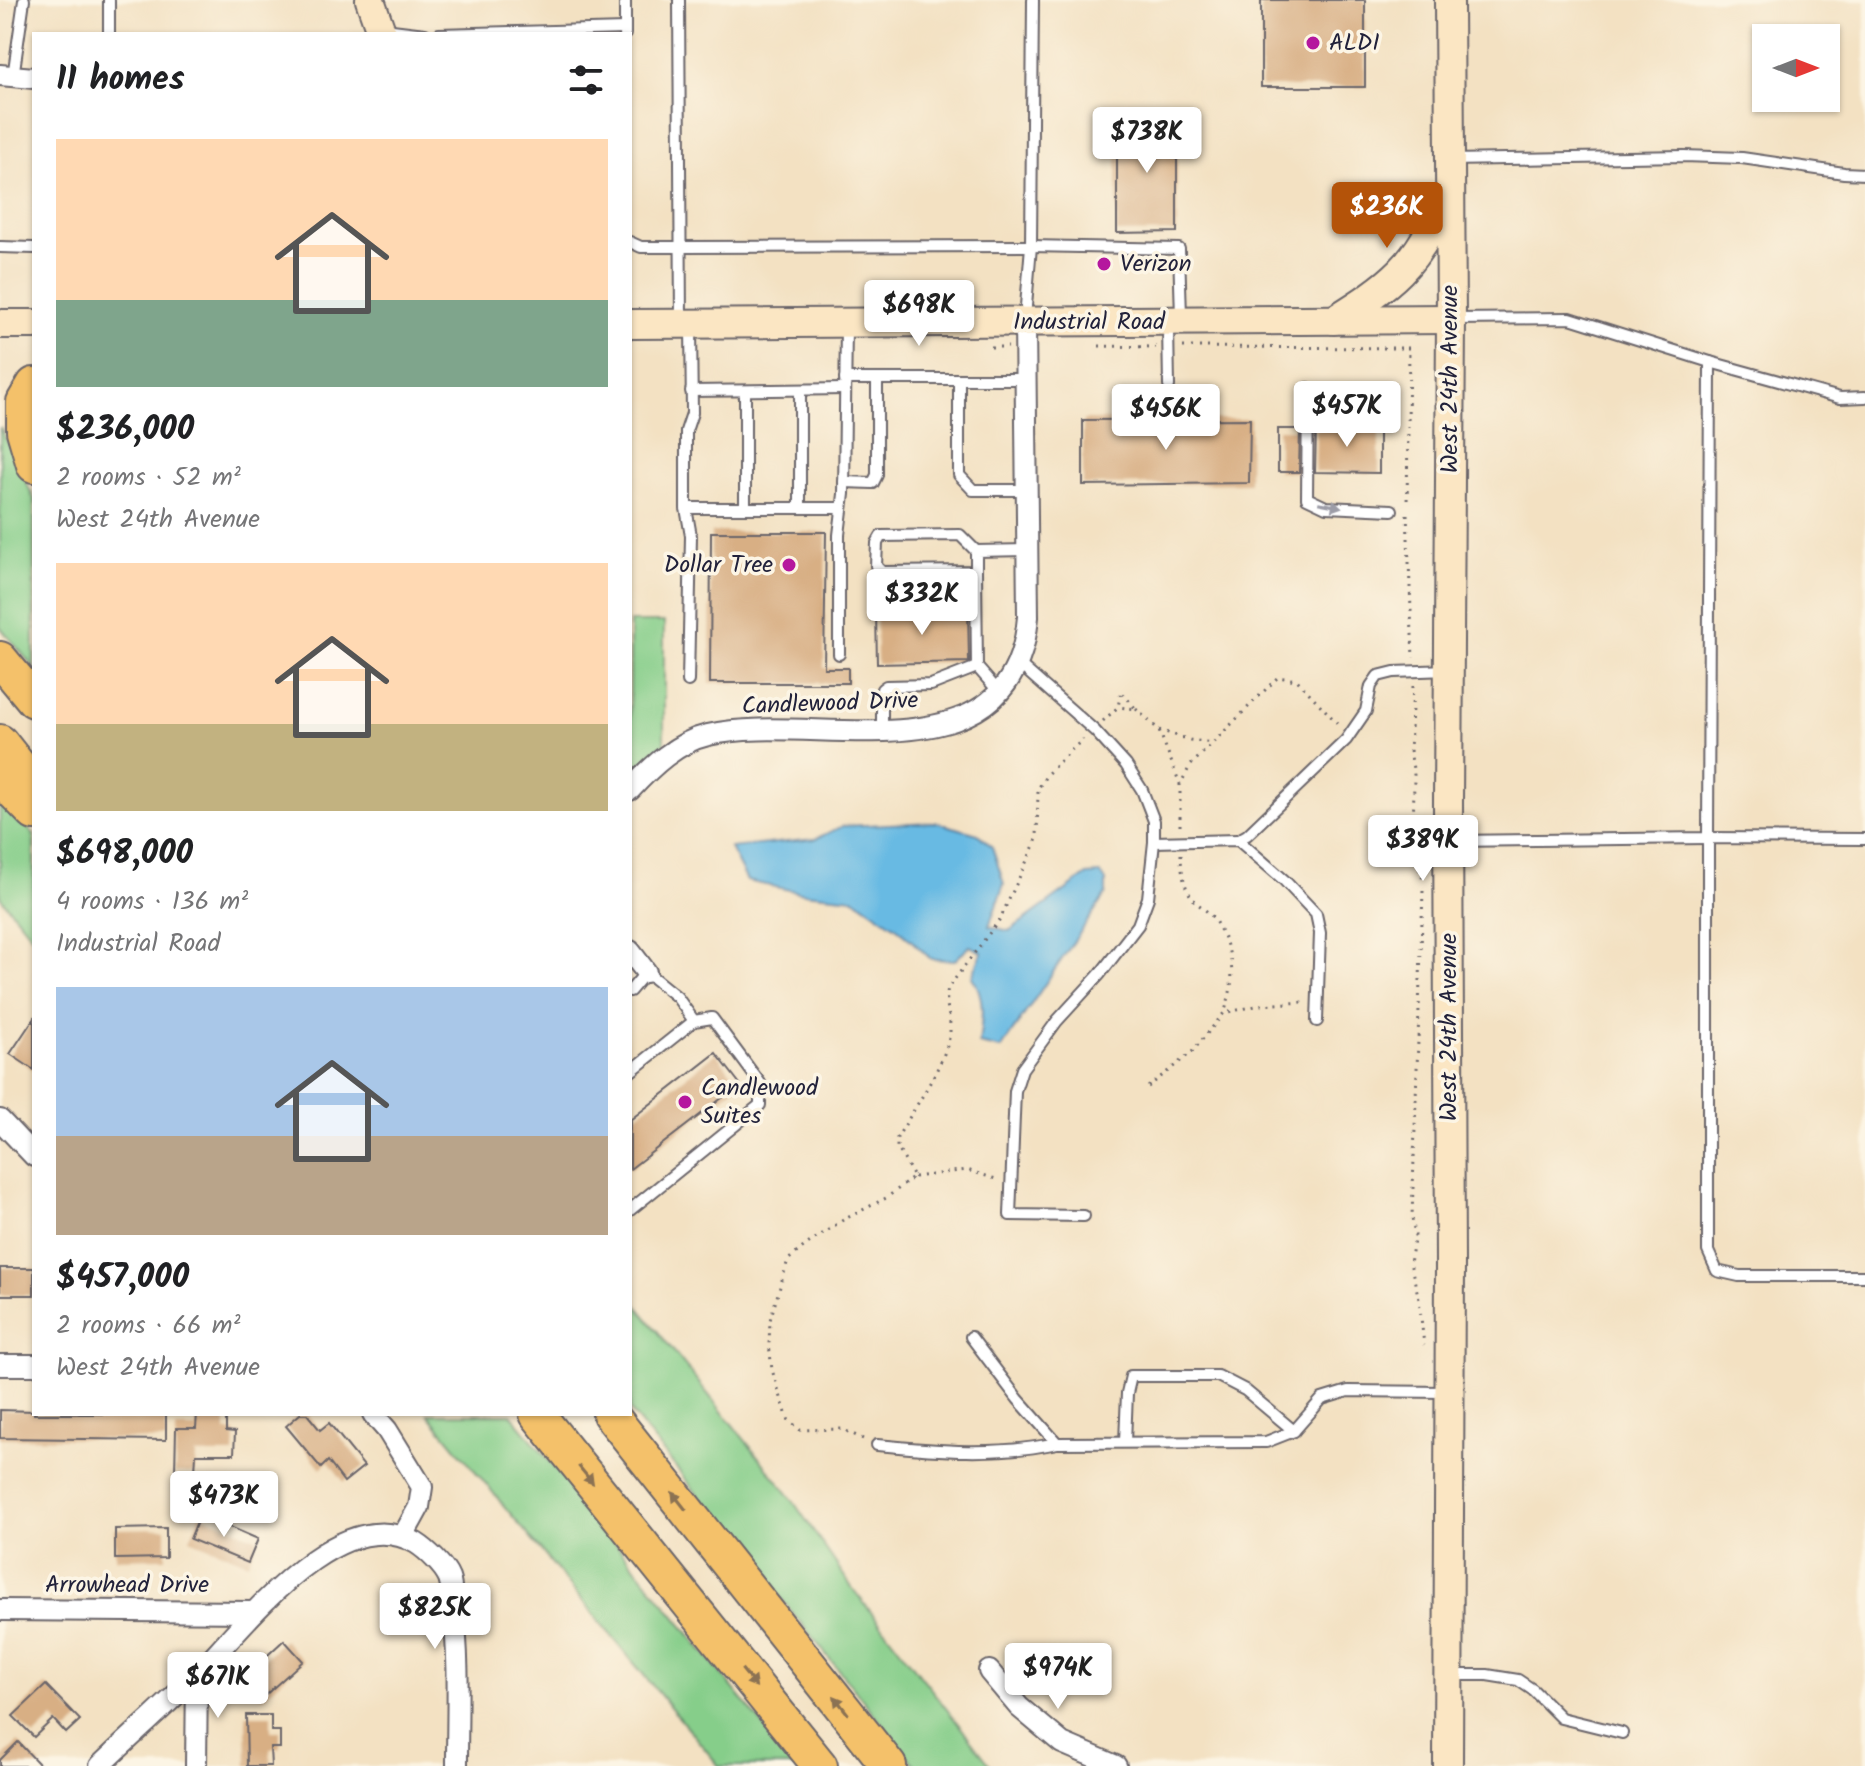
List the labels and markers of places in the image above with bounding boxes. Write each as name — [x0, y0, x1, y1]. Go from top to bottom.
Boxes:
place label: ALDI — [1329, 24, 1380, 63]
marker: ALDI — [1304, 34, 1322, 52]
pin: $738K — [1091, 107, 1203, 175]
pin: $236K — [1331, 182, 1443, 250]
place label: Verizon — [1120, 245, 1191, 284]
marker: Verizon — [1095, 255, 1113, 273]
pin: $698K — [863, 280, 975, 348]
pin: $457K — [1291, 381, 1403, 449]
pin: $456K — [1110, 384, 1222, 452]
place label: Dollar Tree — [664, 546, 773, 585]
marker: Dollar Tree — [780, 556, 798, 574]
pin: $332K — [866, 569, 978, 637]
pin: $389K — [1367, 815, 1479, 883]
place label: Candlewood Suites — [701, 1069, 819, 1136]
marker: Candlewood Suites — [676, 1093, 694, 1111]
pin: $473K — [168, 1471, 280, 1539]
pin: $825K — [379, 1583, 491, 1651]
pin: $974K — [1002, 1643, 1114, 1711]
pin: $671K — [162, 1652, 274, 1720]

